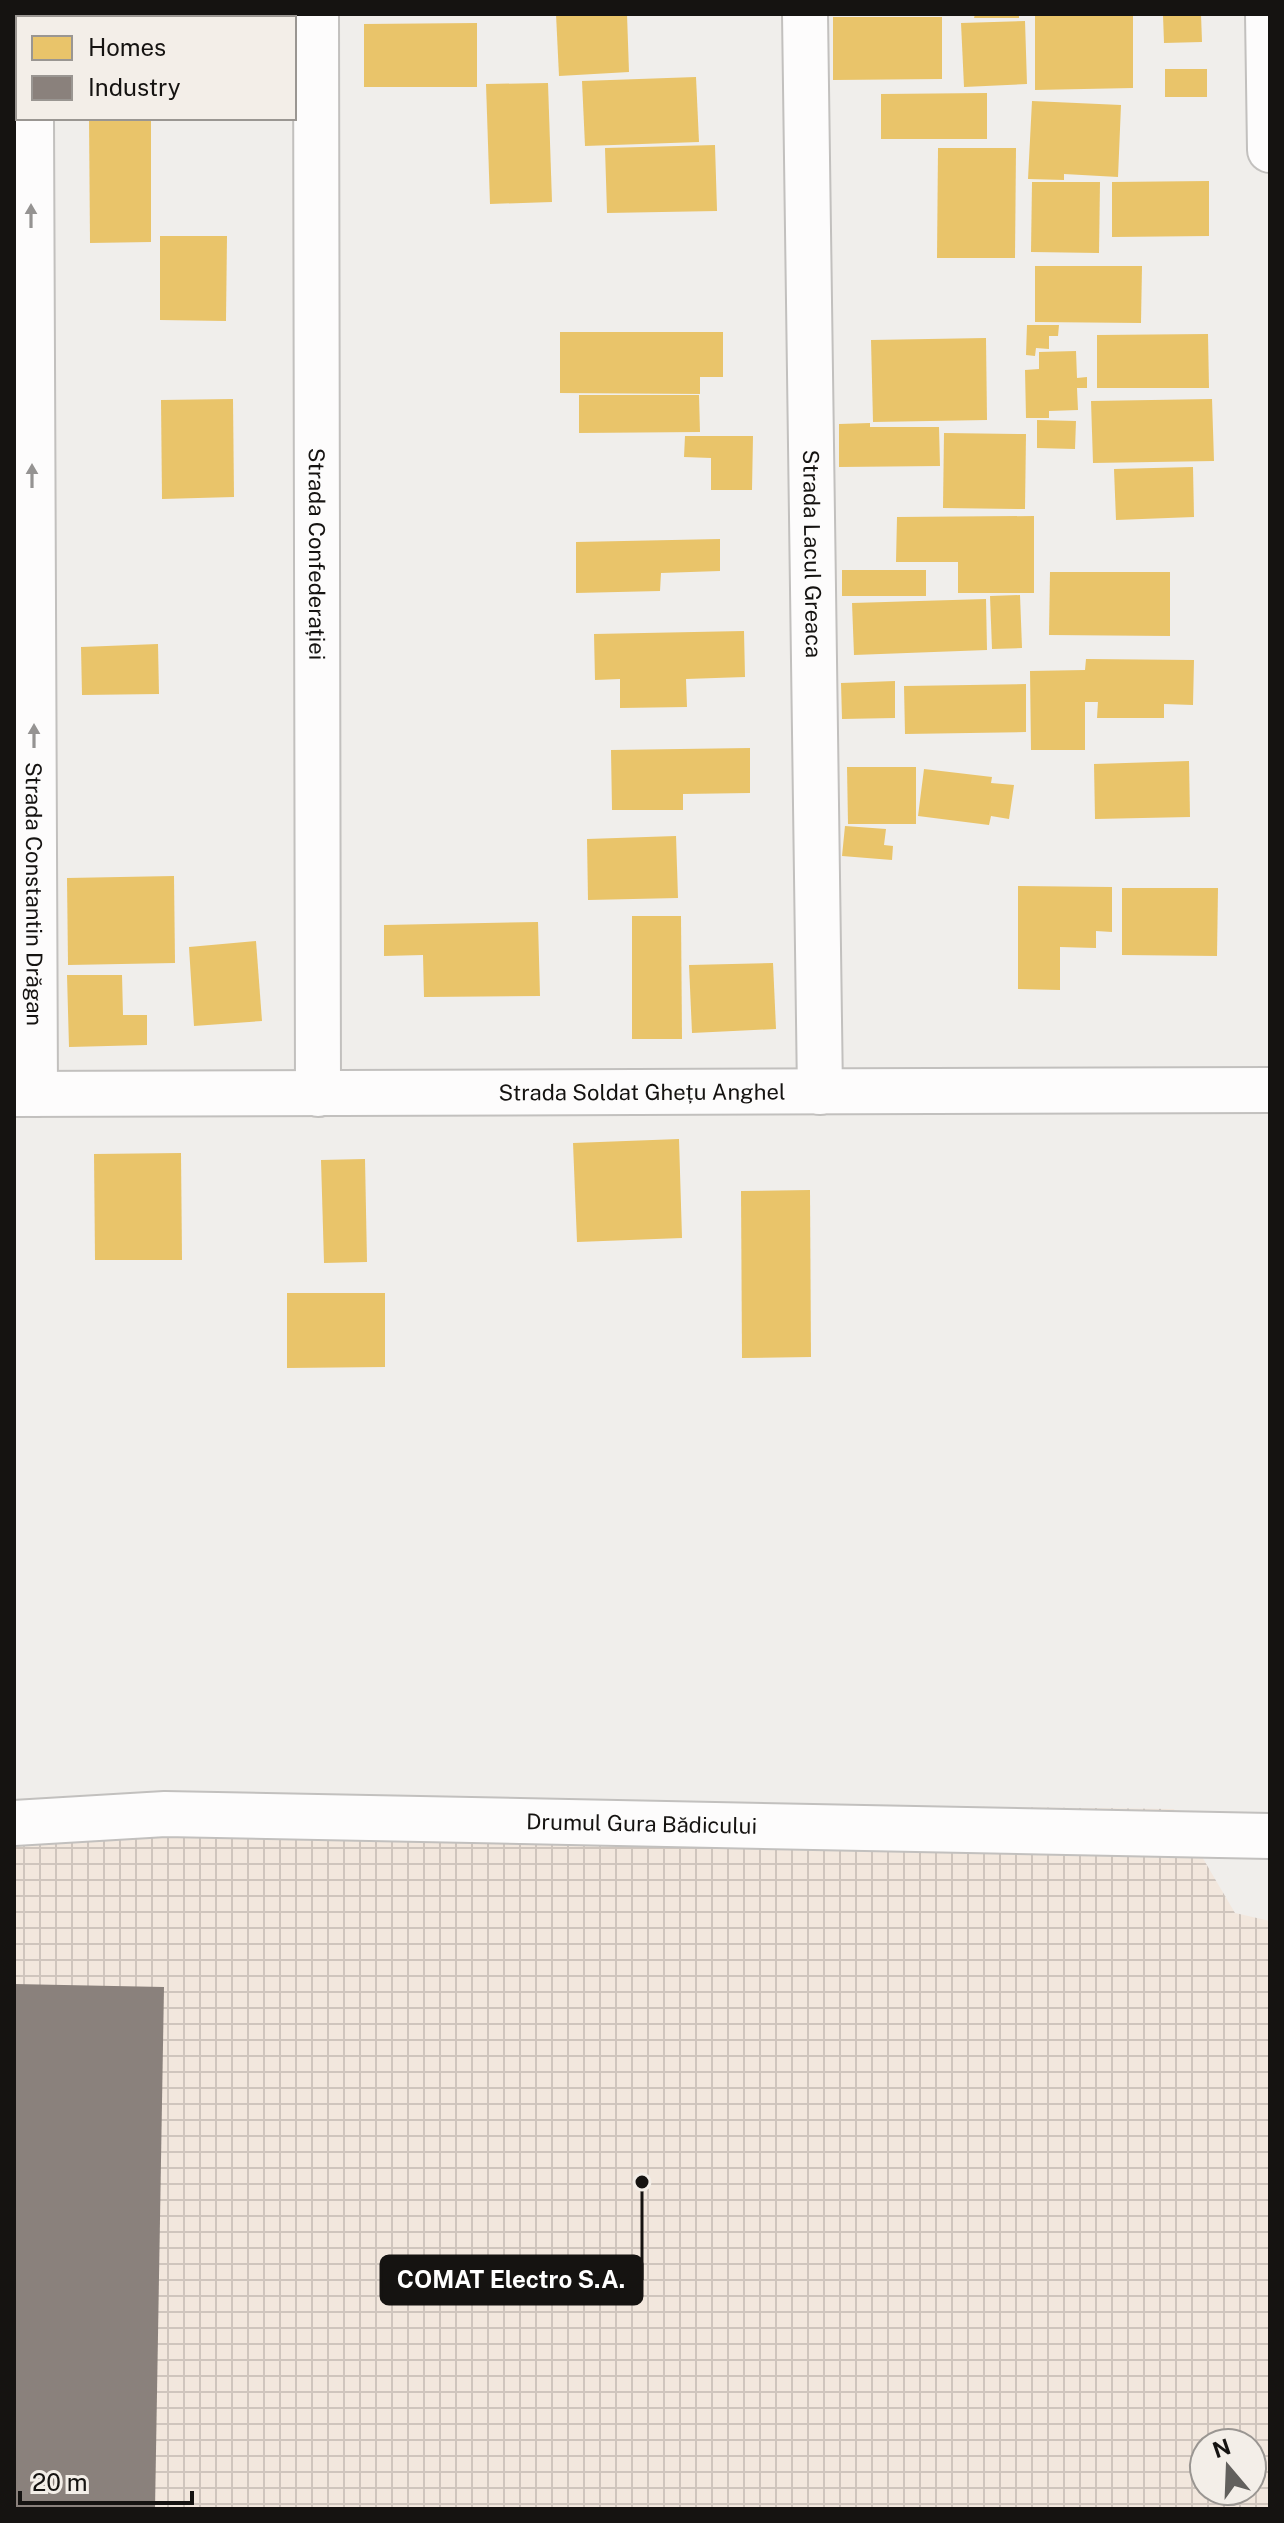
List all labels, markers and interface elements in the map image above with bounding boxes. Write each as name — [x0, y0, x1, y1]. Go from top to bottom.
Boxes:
legend — [16, 16, 296, 120]
text: Homes — [88, 33, 166, 61]
text: Industry — [88, 73, 181, 101]
one-way arrow — [25, 203, 37, 228]
street label: Strada Confederației — [304, 448, 330, 660]
street label: Strada Lacul Greaca — [798, 450, 827, 658]
one-way arrow — [26, 463, 38, 488]
one-way arrow — [28, 723, 40, 748]
street label: Strada Constantin Drăgan — [21, 762, 48, 1026]
street label: Strada Soldat Ghețu Anghel — [498, 1079, 786, 1105]
street label: Drumul Gura Bădicului — [526, 1808, 757, 1839]
callout: COMAT Electro S.A. — [381, 2256, 642, 2304]
text: COMAT Electro S.A. — [397, 2265, 625, 2293]
north arrow — [1188, 2427, 1268, 2507]
text: N — [1209, 2433, 1234, 2463]
scale bar — [20, 2455, 192, 2505]
text: 20 m — [32, 2468, 88, 2496]

